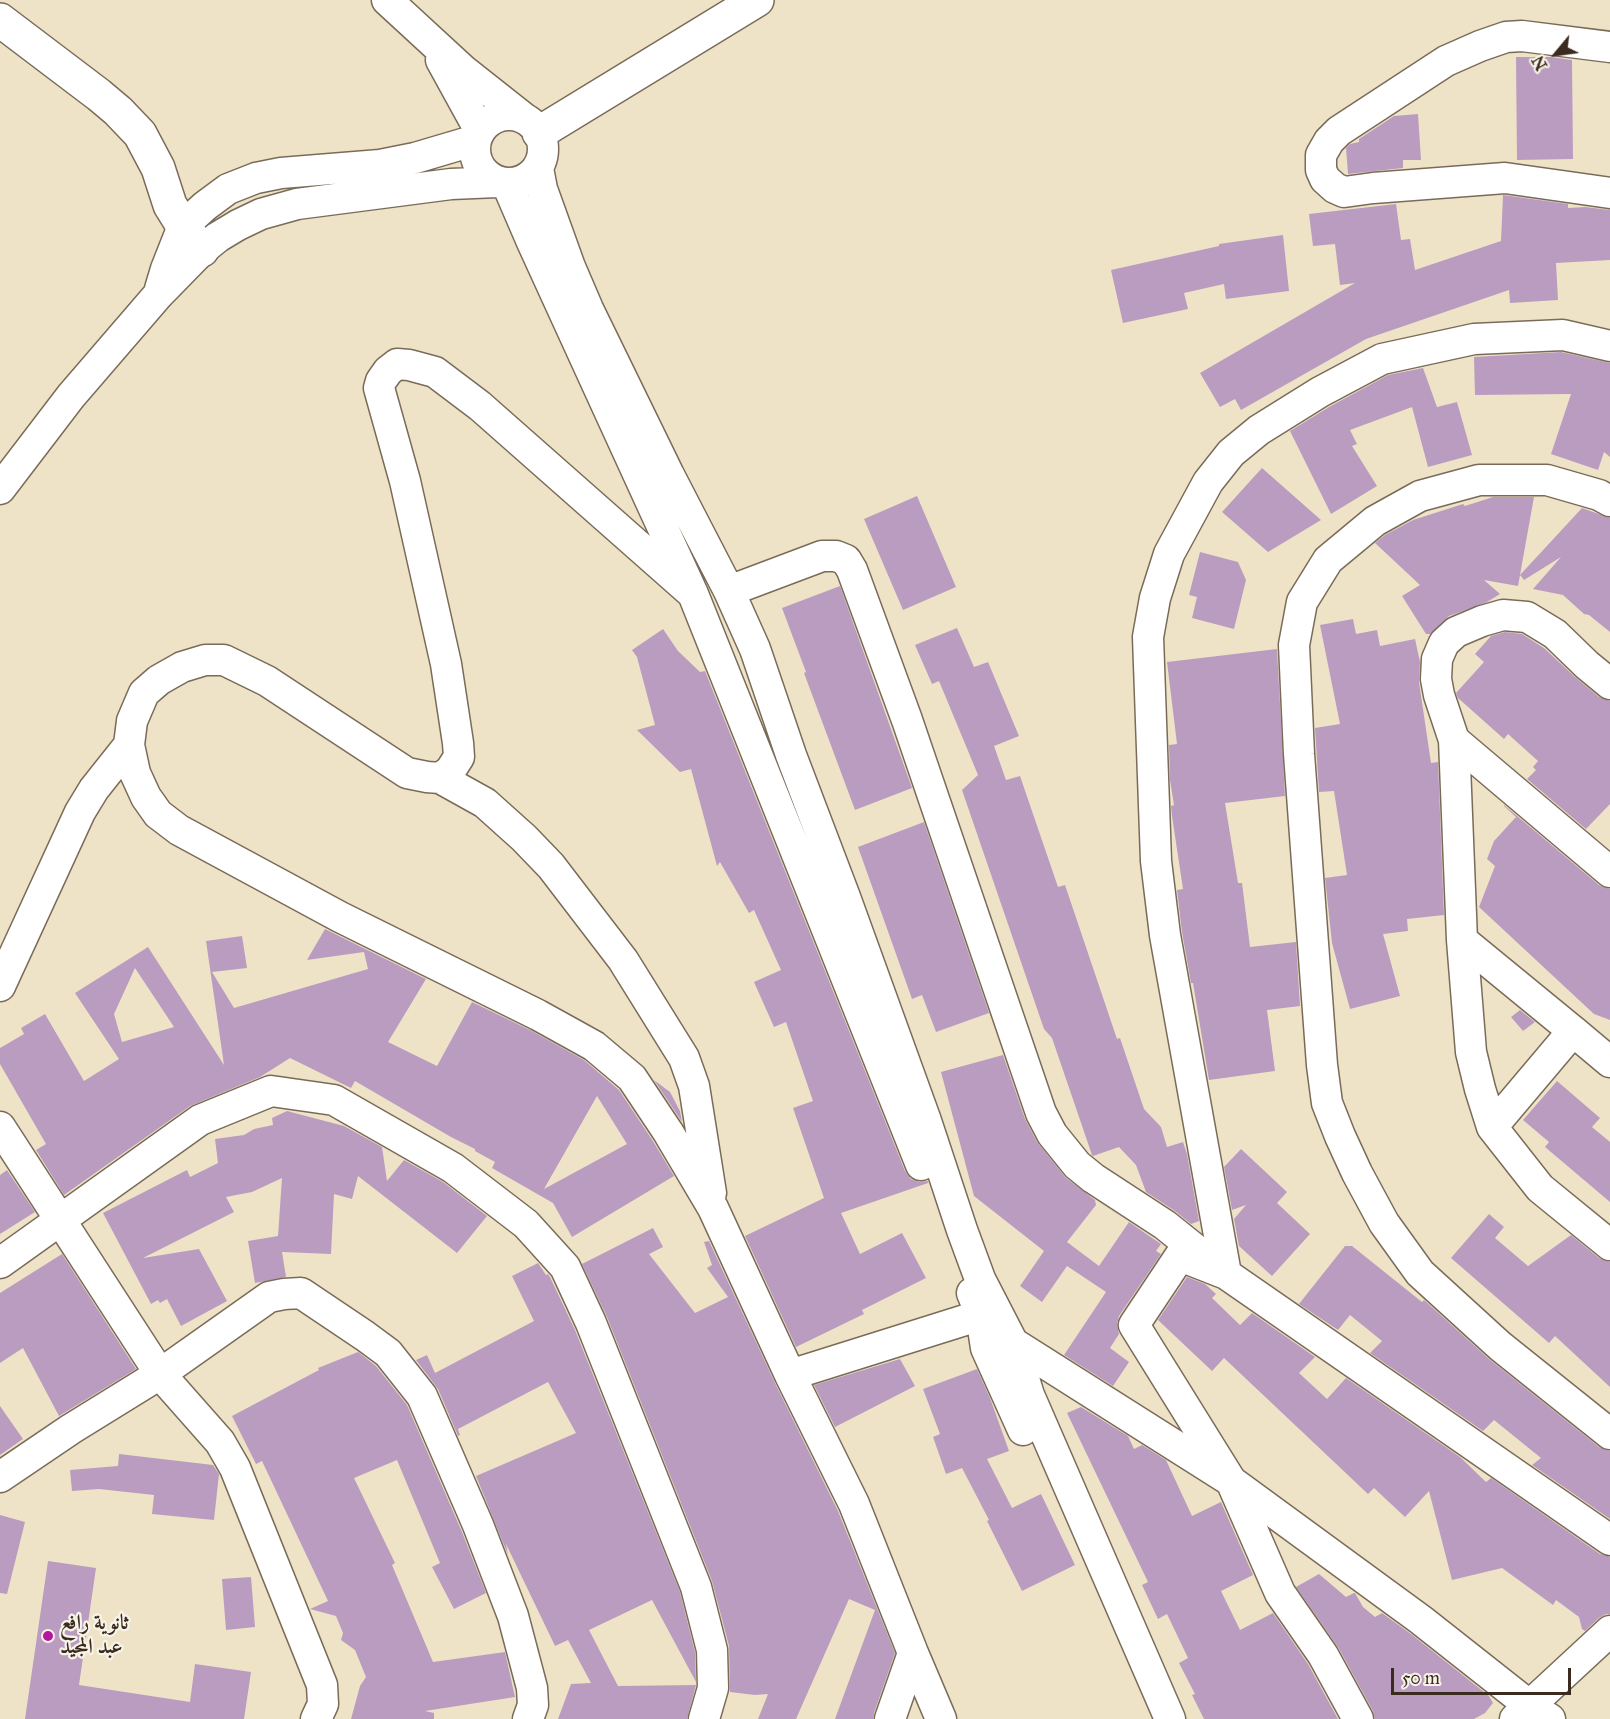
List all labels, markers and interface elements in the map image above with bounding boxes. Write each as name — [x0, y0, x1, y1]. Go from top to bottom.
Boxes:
north arrow — [1526, 24, 1586, 84]
text: N — [1528, 52, 1551, 74]
place label: ثانوية رافع عبد المجيد — [60, 1611, 129, 1661]
marker: ثانوية رافع عبد المجيد — [41, 1629, 55, 1643]
scale bar — [1394, 1656, 1574, 1694]
text: 50 m — [1402, 1667, 1440, 1689]

